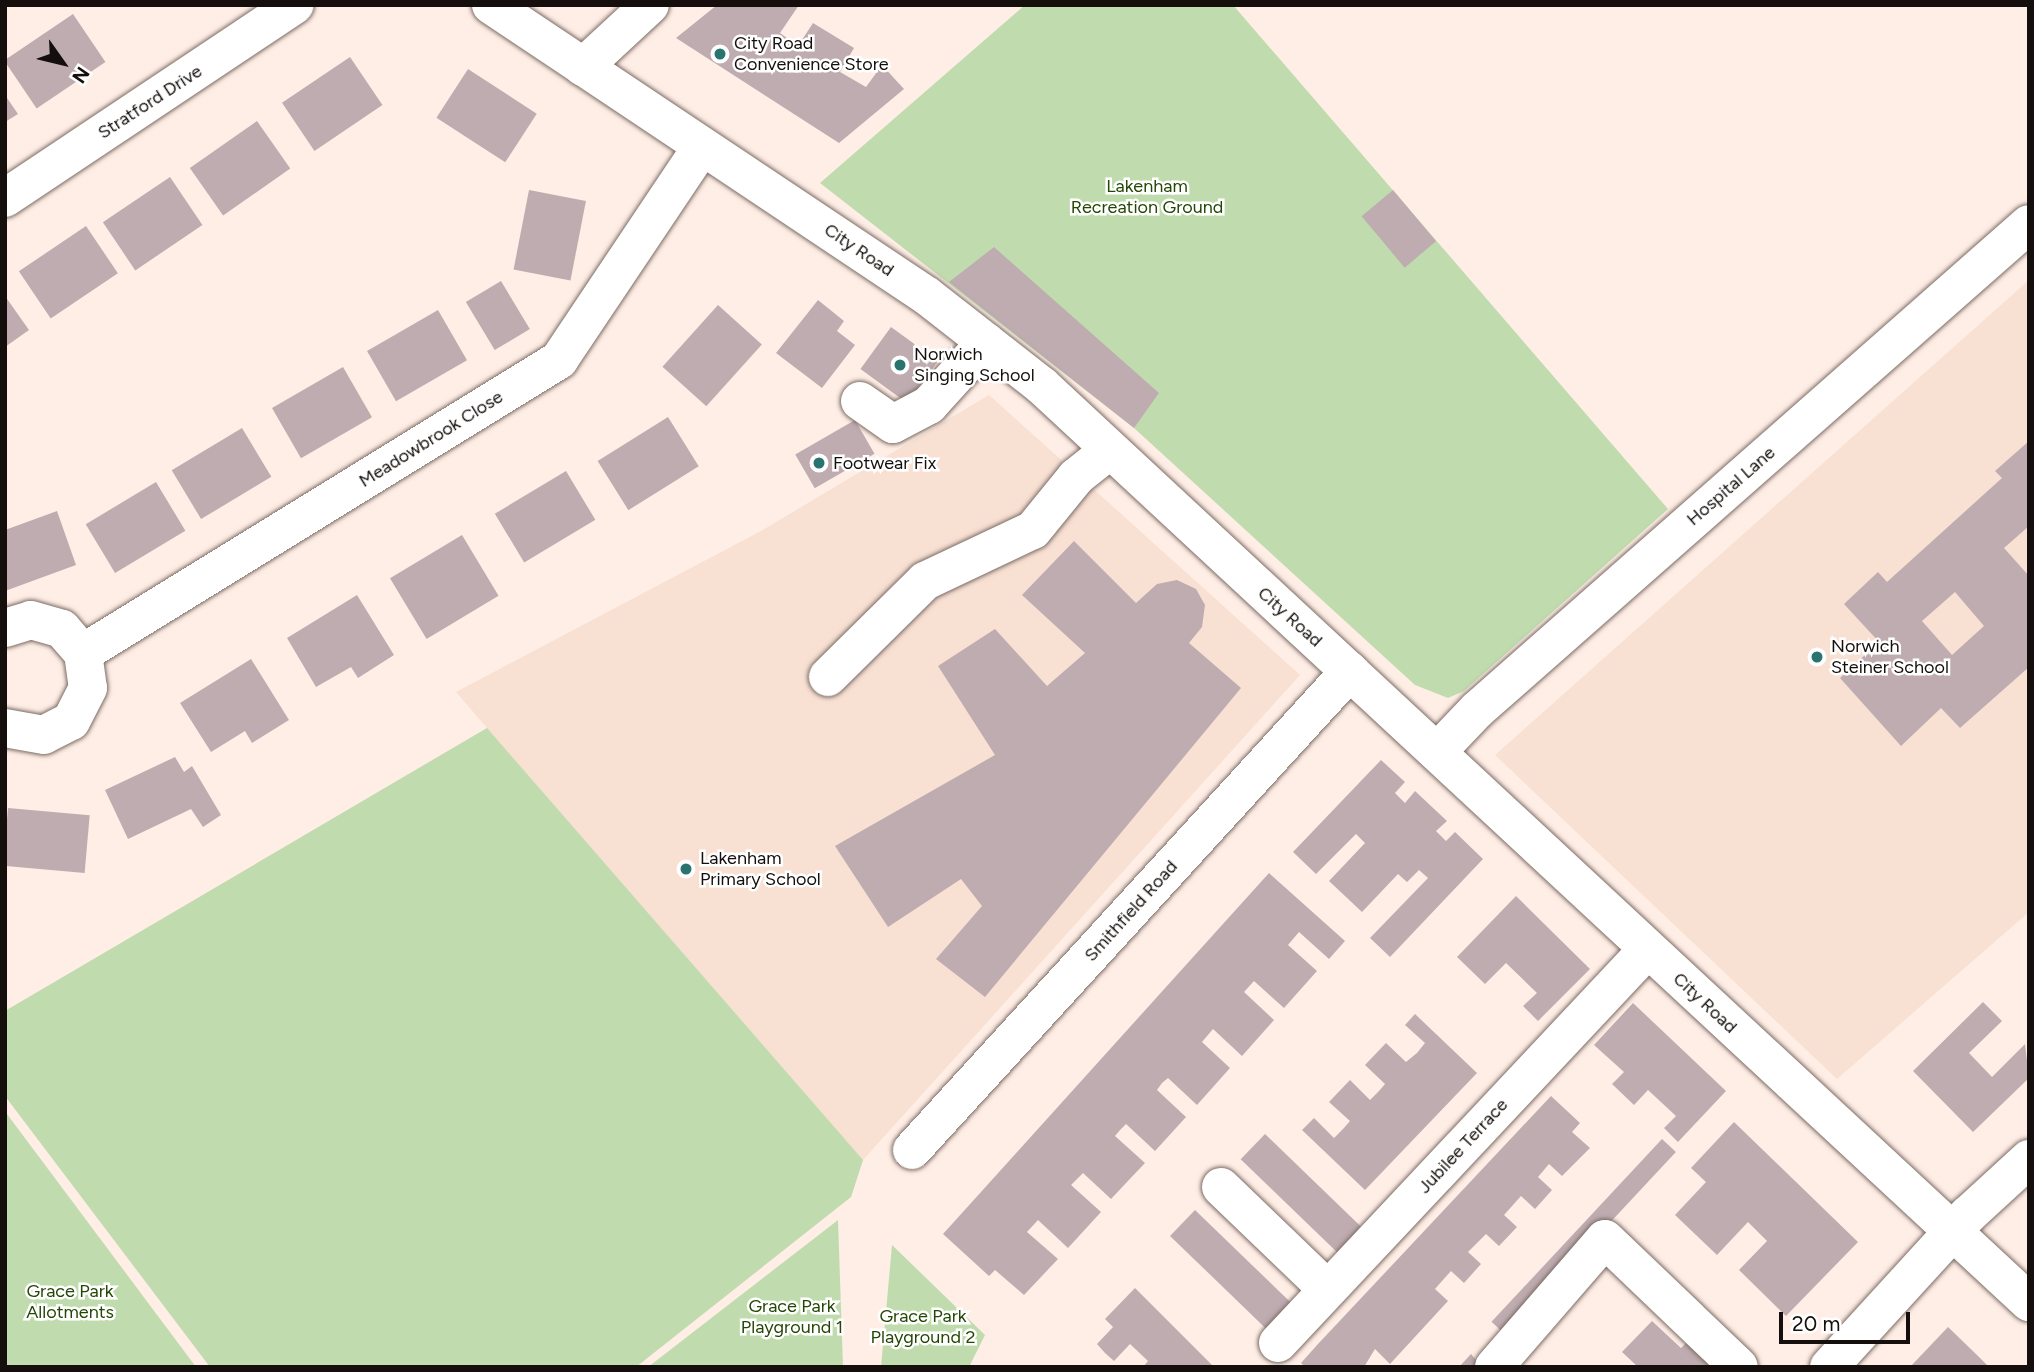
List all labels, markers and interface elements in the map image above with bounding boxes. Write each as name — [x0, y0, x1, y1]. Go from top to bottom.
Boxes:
north arrow — [28, 28, 98, 98]
place label: City Road Convenience Store — [734, 33, 889, 76]
marker: City Road Convenience Store — [712, 46, 728, 62]
street label: Stratford Drive — [94, 60, 206, 144]
text: N — [67, 63, 94, 88]
park label: Lakenham Recreation Ground — [1071, 176, 1223, 218]
street label: City Road — [820, 219, 898, 281]
place label: Norwich Singing School — [914, 344, 1035, 386]
marker: Norwich Singing School — [892, 357, 908, 373]
street label: Meadowbrook Close — [355, 386, 507, 492]
street label: Hospital Lane — [1682, 442, 1780, 530]
place label: Footwear Fix — [833, 452, 936, 474]
marker: Footwear Fix — [811, 455, 827, 471]
street label: City Road — [1253, 582, 1327, 652]
place label: Norwich Steiner School — [1831, 636, 1949, 678]
marker: Norwich Steiner School — [1809, 649, 1825, 665]
place label: Lakenham Primary School — [700, 848, 821, 890]
street label: Smithfield Road — [1080, 856, 1182, 966]
marker: Lakenham Primary School — [678, 861, 694, 877]
street label: City Road — [1669, 968, 1741, 1038]
street label: Jubilee Terrace — [1414, 1094, 1512, 1198]
park label: Grace Park Allotments — [26, 1281, 114, 1324]
park label: Grace Park Playground 1 — [741, 1296, 843, 1338]
scale bar — [1782, 1298, 1913, 1342]
park label: Grace Park Playground 2 — [871, 1306, 975, 1348]
text: 20 m — [1792, 1311, 1840, 1336]

